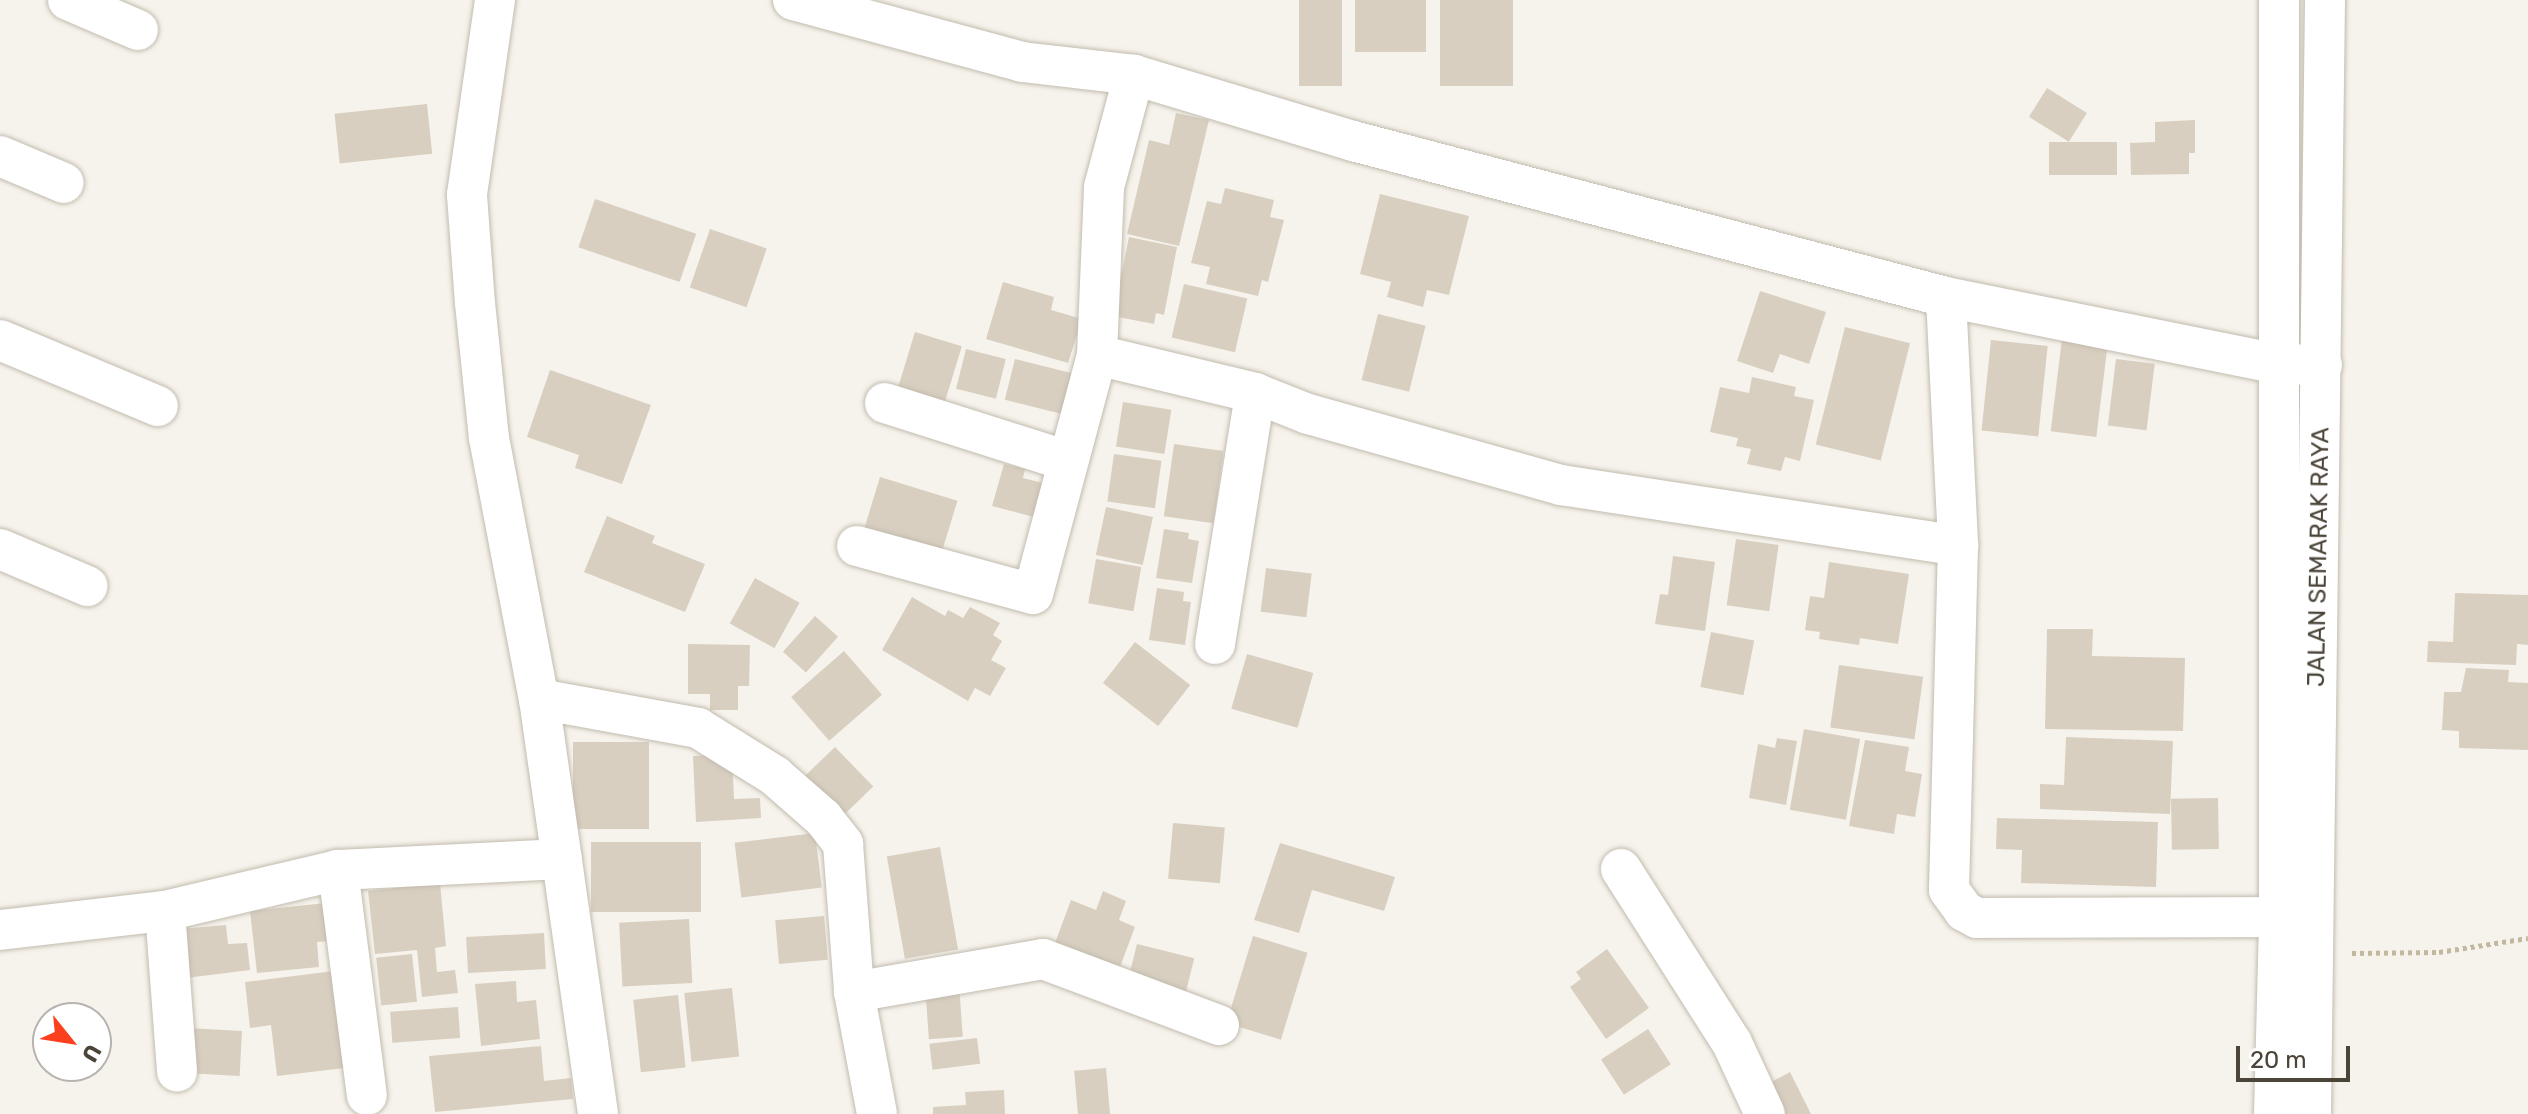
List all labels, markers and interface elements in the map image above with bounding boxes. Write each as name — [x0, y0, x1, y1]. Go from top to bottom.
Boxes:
street label: JALAN SEMARAK RAYA — [2302, 427, 2336, 687]
north arrow — [32, 1002, 112, 1082]
scale bar — [2240, 1030, 2354, 1080]
text: U — [76, 1040, 107, 1067]
text: 20 m — [2250, 1046, 2307, 1074]

